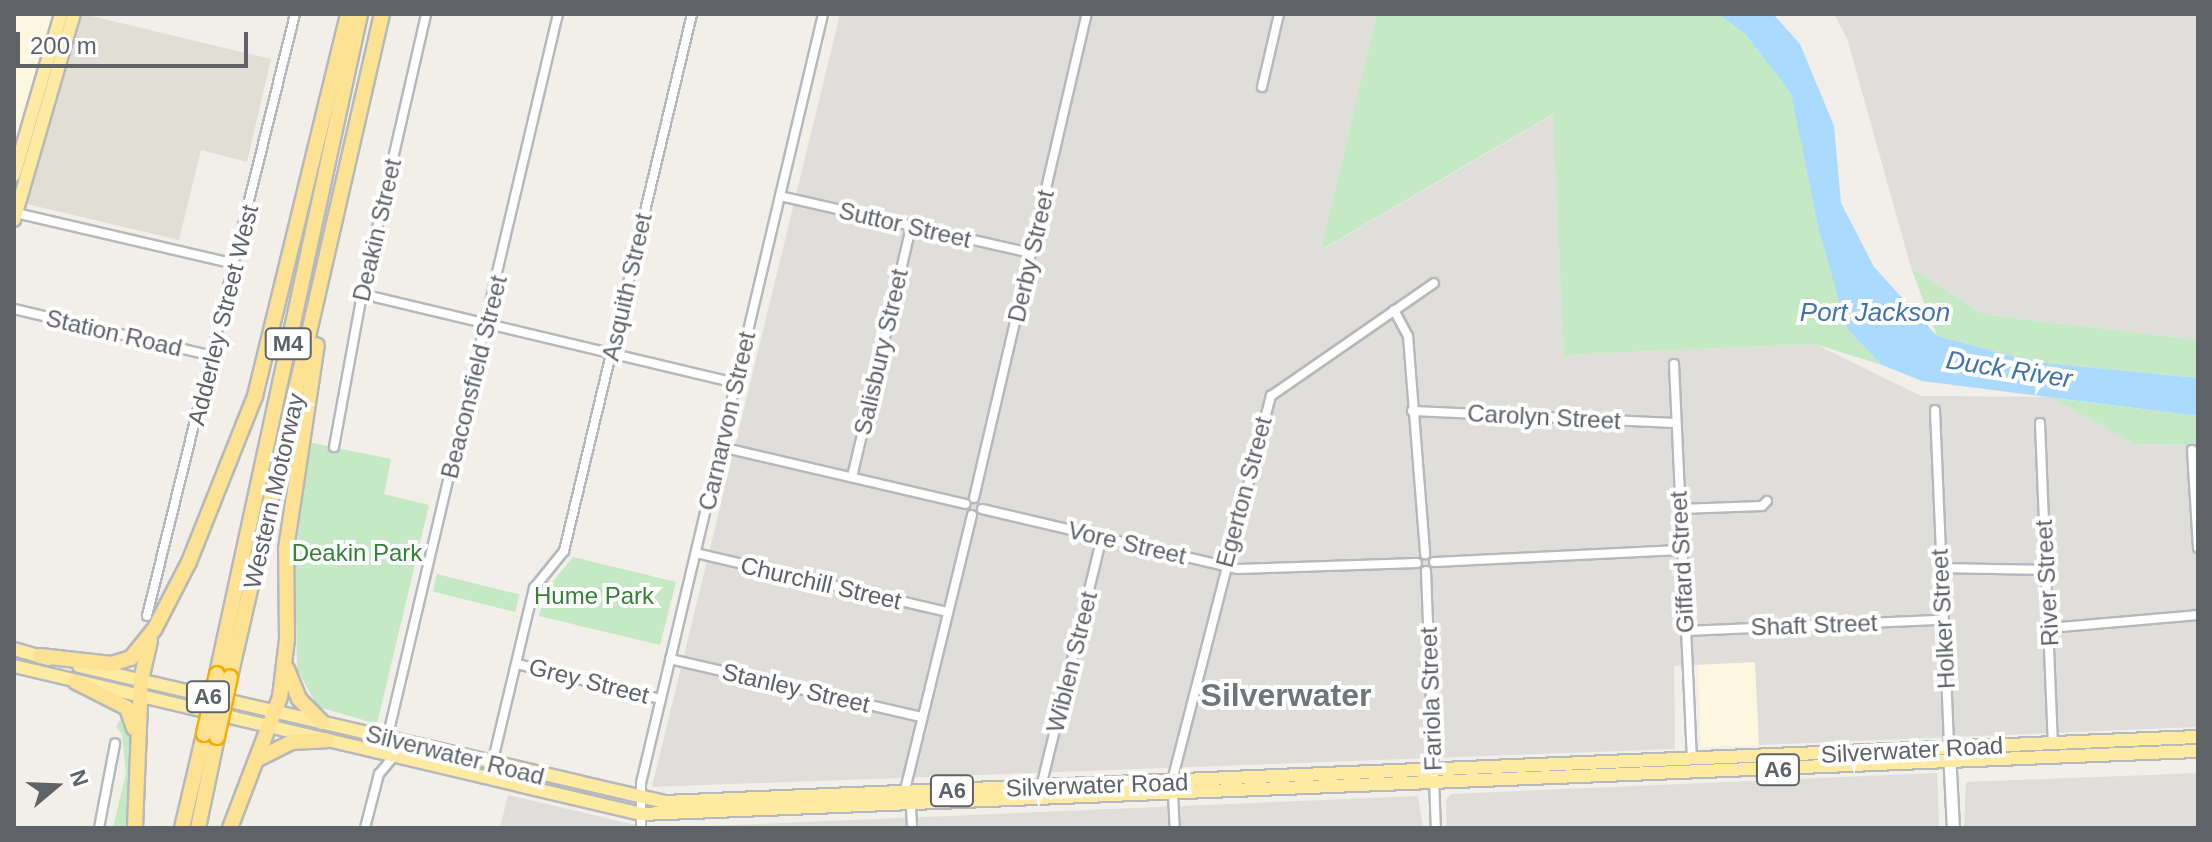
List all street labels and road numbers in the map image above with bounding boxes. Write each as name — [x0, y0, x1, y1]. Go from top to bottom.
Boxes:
street label: Deakin Street — [347, 156, 407, 304]
street label: Derby Street — [1002, 187, 1060, 325]
street label: Suttor Street — [836, 196, 974, 254]
street label: Adderley Street West — [182, 202, 264, 428]
street label: Asquith Street — [596, 210, 658, 364]
street label: Salisbury Street — [848, 266, 914, 438]
street label: Beaconsfield Street — [435, 273, 513, 481]
street label: Station Road — [43, 303, 185, 363]
road number: M4 — [264, 326, 312, 362]
street label: Carnarvon Street — [692, 329, 762, 513]
street label: Western Motorway — [238, 391, 310, 591]
street label: Carolyn Street — [1467, 399, 1621, 435]
street label: Egerton Street — [1210, 414, 1278, 570]
street label: Giffard Street — [1664, 490, 1700, 634]
street label: Vore Street — [1065, 515, 1189, 571]
street label: River Street — [2029, 519, 2065, 647]
street label: Holker Street — [1925, 548, 1961, 690]
street label: Churchill Street — [738, 551, 904, 615]
street label: Wiblen Street — [1041, 589, 1103, 735]
street label: Shaft Street — [1750, 608, 1878, 642]
street label: Fariola Street — [1414, 627, 1448, 771]
street label: Grey Street — [526, 652, 652, 710]
street label: Stanley Street — [719, 657, 873, 719]
road number: A6 — [184, 679, 232, 715]
street label: Silverwater Road — [363, 719, 547, 791]
street label: Silverwater Road — [1820, 731, 2004, 769]
road number: A6 — [1754, 752, 1802, 788]
street label: Silverwater Road — [1005, 767, 1189, 803]
road number: A6 — [928, 773, 976, 809]

